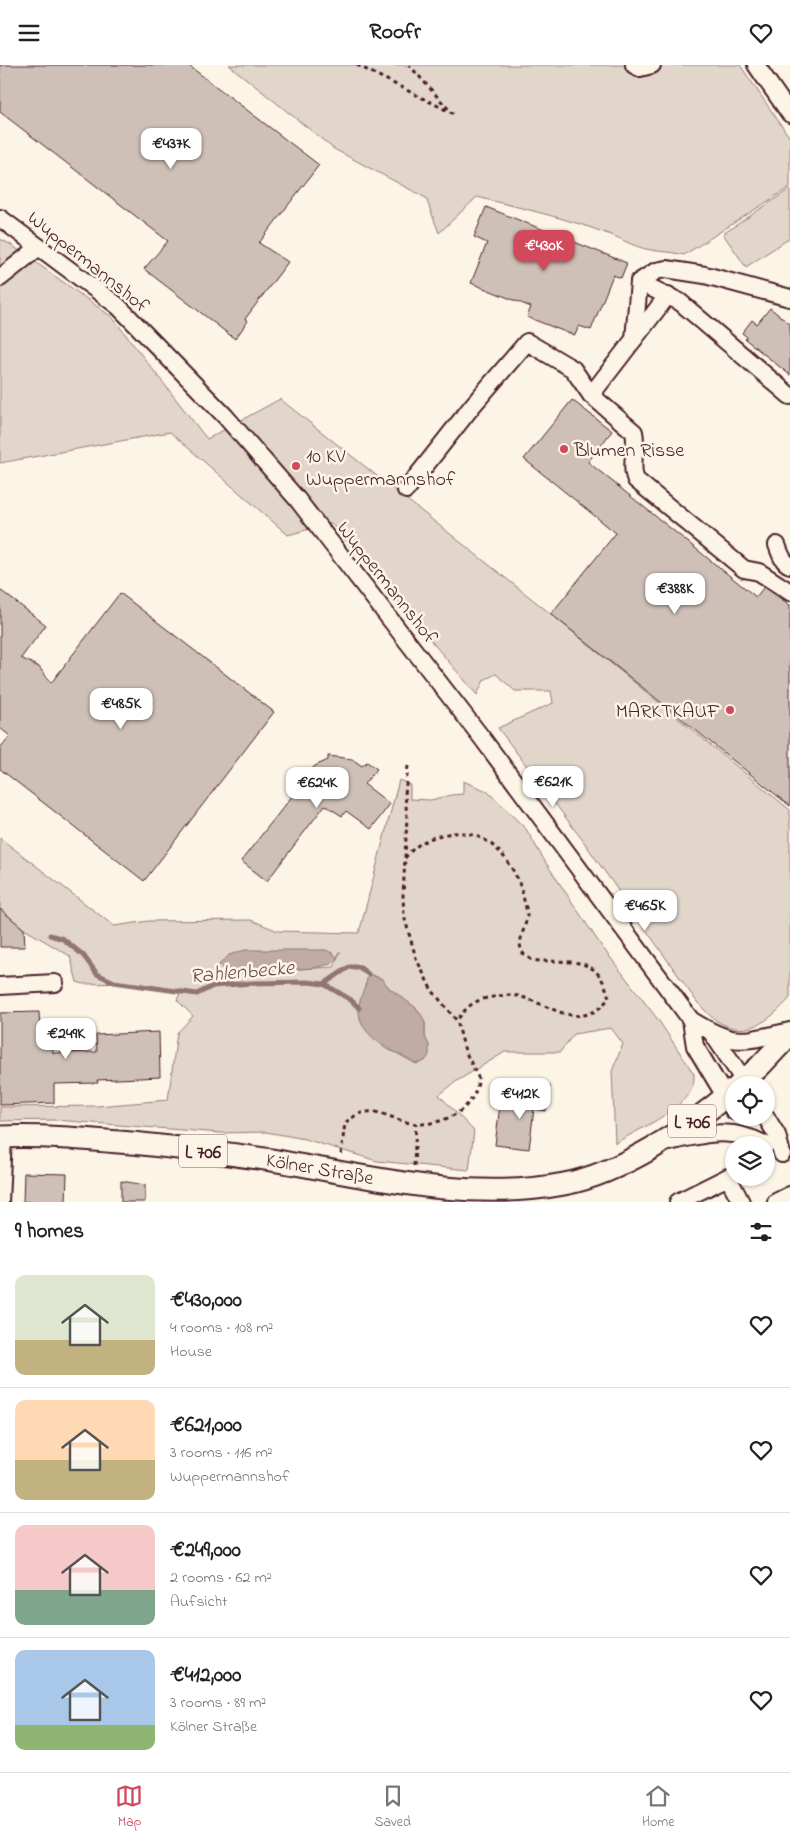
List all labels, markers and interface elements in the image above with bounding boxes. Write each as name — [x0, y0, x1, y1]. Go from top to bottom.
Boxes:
text: Roofr — [369, 17, 421, 49]
icon: menu — [15, 19, 43, 47]
icon: heart — [747, 19, 775, 47]
pin: €437K — [136, 127, 206, 170]
text: €437K — [152, 132, 190, 156]
street label: Wuppermannshof — [20, 205, 155, 322]
pin: €430K — [509, 229, 579, 272]
text: €430K — [524, 234, 564, 258]
place label: Blumen Risse — [573, 437, 684, 466]
place label: 10 KV Wuppermannshof — [306, 443, 456, 495]
marker: Blumen Risse — [558, 443, 570, 455]
marker: 10 KV Wuppermannshof — [290, 460, 302, 472]
street label: Wuppermannshof — [329, 516, 444, 652]
pin: €388K — [640, 573, 710, 615]
text: €388K — [656, 577, 694, 601]
pin: €485K — [86, 687, 156, 730]
text: €485K — [101, 692, 141, 716]
place label: MARKTKAUF — [616, 698, 720, 727]
marker: MARKTKAUF — [724, 704, 736, 716]
pin: €621K — [518, 765, 588, 808]
pin: €624K — [282, 767, 352, 809]
text: €621K — [534, 770, 573, 794]
text: €624K — [297, 771, 337, 795]
pin: €465K — [610, 889, 680, 932]
text: €465K — [624, 894, 666, 918]
water label: Rahlenbecke — [189, 953, 297, 992]
pin: €249K — [31, 1017, 101, 1060]
text: €249K — [47, 1022, 85, 1046]
map controls — [725, 1076, 775, 1186]
button: locate — [725, 1076, 775, 1126]
pin: €412K — [485, 1077, 555, 1120]
text: €412K — [501, 1082, 539, 1106]
road number: L 706 — [668, 1105, 716, 1137]
road number: L 706 — [179, 1135, 227, 1167]
button: layers — [725, 1136, 775, 1186]
street label: Kölner Straße — [263, 1147, 376, 1194]
text: 9 homes — [15, 1217, 84, 1247]
icon: filters — [747, 1218, 775, 1246]
text: €430,000 — [170, 1286, 242, 1316]
icon: home — [55, 1295, 115, 1355]
icon: heart — [747, 1311, 775, 1339]
text: 4 rooms · 108 m² — [170, 1316, 273, 1340]
text: House — [170, 1340, 212, 1364]
text: €621,000 — [170, 1411, 242, 1441]
icon: home — [55, 1420, 115, 1480]
icon: heart — [747, 1436, 775, 1464]
text: 3 rooms · 116 m² — [170, 1441, 273, 1465]
text: Wuppermannshof — [170, 1465, 289, 1489]
text: €249,000 — [170, 1536, 241, 1566]
icon: home — [55, 1545, 115, 1605]
icon: heart — [747, 1561, 775, 1589]
text: 2 rooms · 62 m² — [170, 1566, 272, 1590]
text: Aufsicht — [170, 1590, 228, 1614]
text: €412,000 — [170, 1661, 241, 1691]
icon: home — [55, 1670, 115, 1730]
icon: heart — [747, 1686, 775, 1714]
text: 3 rooms · 89 m² — [170, 1691, 266, 1715]
text: Kölner Straße — [170, 1715, 257, 1739]
tab: Map — [115, 1782, 143, 1833]
tab: Saved — [374, 1782, 411, 1833]
tab: Home — [642, 1782, 675, 1833]

